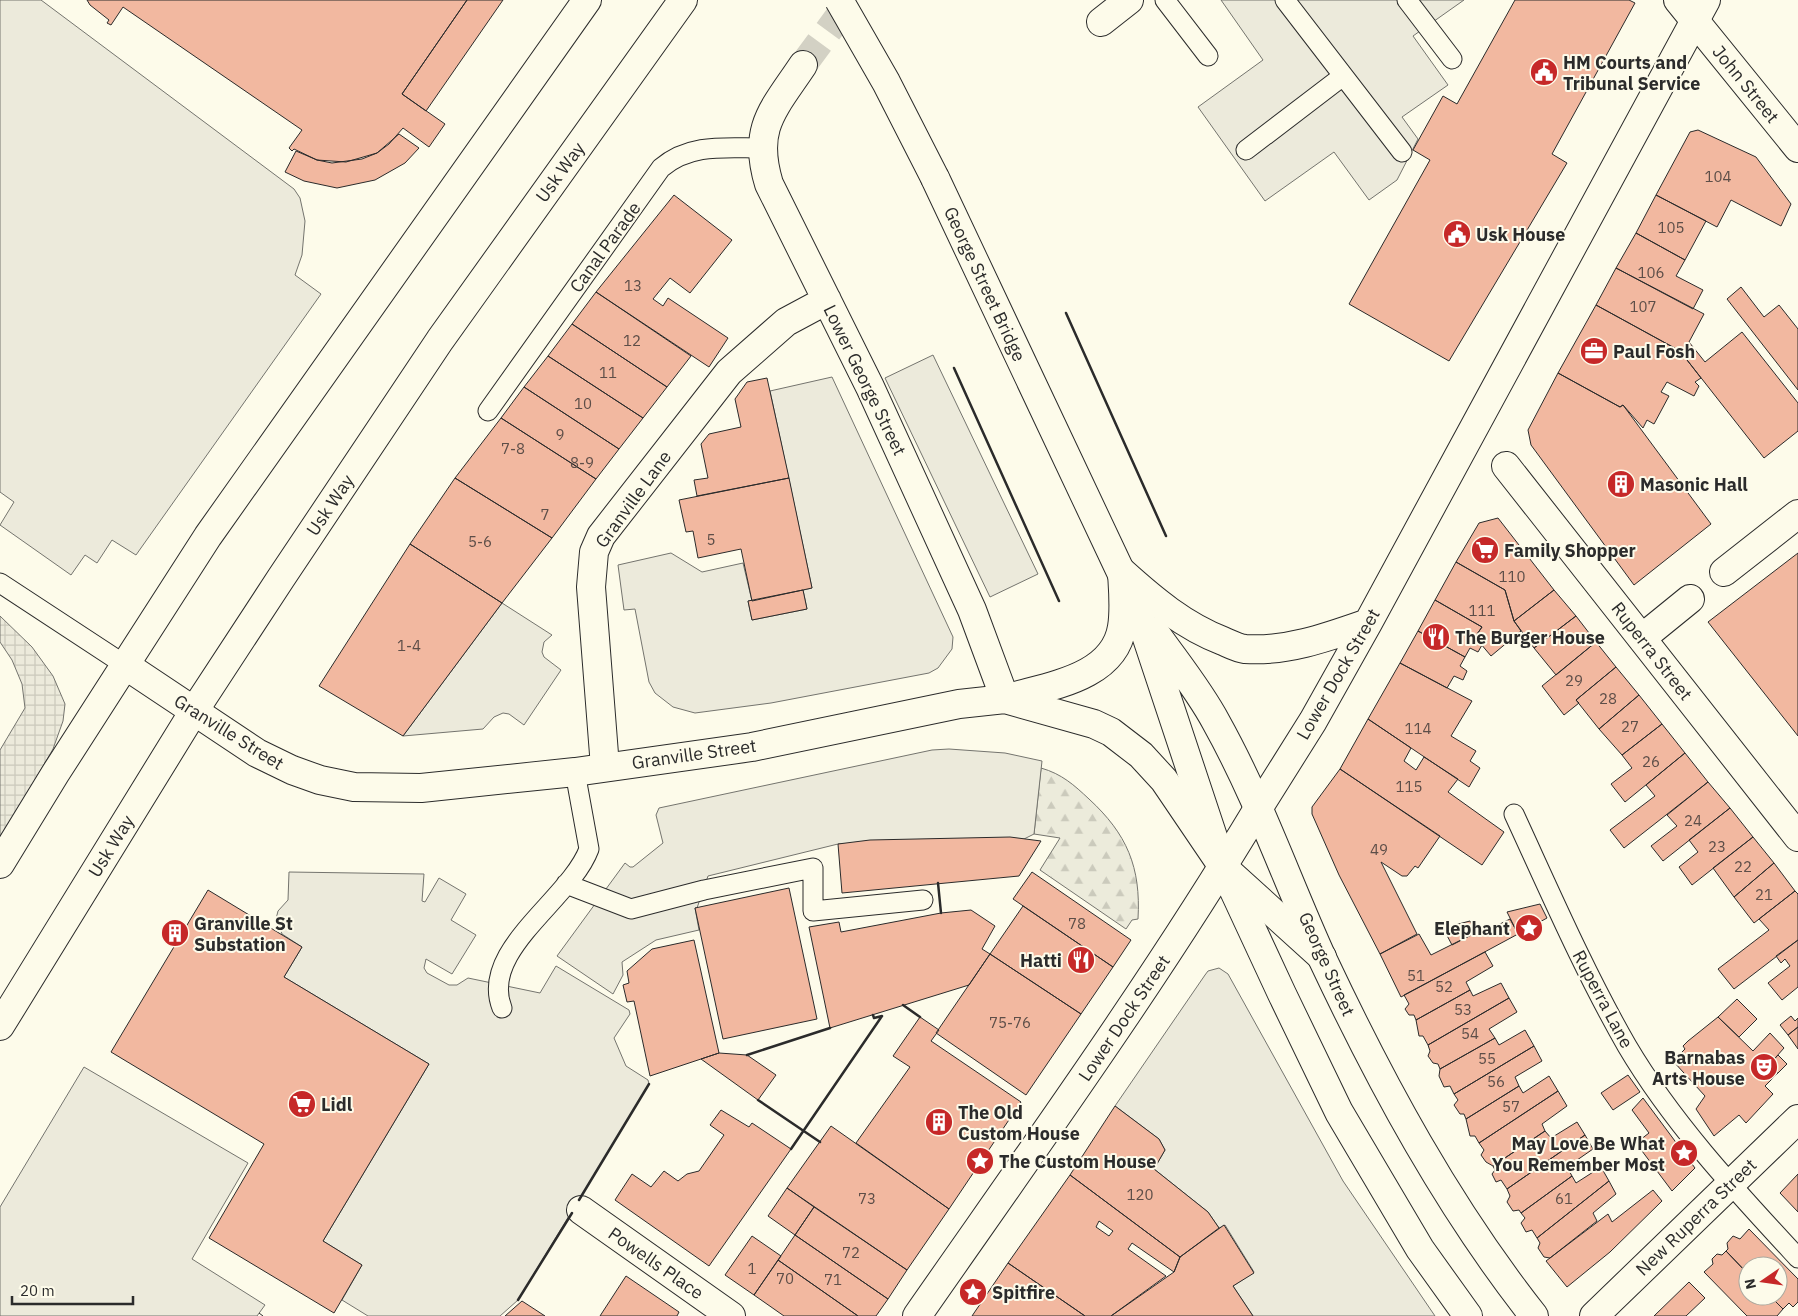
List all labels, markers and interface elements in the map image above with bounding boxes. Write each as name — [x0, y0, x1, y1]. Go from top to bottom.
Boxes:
street label: John Street — [1708, 40, 1784, 128]
place label: HM Courts and Tribunal Service — [1563, 51, 1700, 95]
public building icon: HM Courts and Tribunal Service — [1529, 57, 1559, 87]
street label: Usk Way — [530, 137, 590, 207]
house number: 104 — [1704, 167, 1732, 186]
street label: Canal Parade — [564, 197, 646, 297]
street label: George Street Bridge — [939, 203, 1031, 365]
house number: 105 — [1657, 218, 1685, 237]
public building icon: Usk House — [1442, 219, 1472, 249]
place label: Usk House — [1476, 223, 1565, 246]
house number: 106 — [1637, 263, 1665, 282]
house number: 13 — [624, 276, 642, 295]
house number: 107 — [1629, 297, 1657, 316]
street label: Lower George Street — [819, 301, 911, 459]
house number: 12 — [623, 331, 641, 350]
office icon: Paul Fosh — [1579, 336, 1609, 366]
place label: Paul Fosh — [1613, 340, 1695, 363]
house number: 11 — [599, 363, 617, 382]
house number: 10 — [574, 394, 592, 413]
house number: 9 — [555, 425, 565, 444]
house number: 7-8 — [501, 439, 525, 458]
street label: Granville Lane — [590, 446, 676, 552]
house number: 8-9 — [570, 453, 594, 472]
building icon: Masonic Hall — [1606, 469, 1636, 499]
street label: Usk Way — [301, 470, 359, 540]
place label: Masonic Hall — [1640, 473, 1748, 496]
house number: 7 — [540, 505, 550, 524]
house number: 5 — [706, 530, 716, 549]
house number: 5-6 — [468, 532, 492, 551]
supermarket icon: Family Shopper — [1470, 535, 1500, 565]
place label: Family Shopper — [1504, 539, 1636, 562]
house number: 110 — [1498, 567, 1526, 586]
street label: Ruperra Street — [1606, 597, 1698, 705]
house number: 111 — [1468, 601, 1496, 620]
street label: Lower Dock Street — [1291, 604, 1385, 744]
restaurant icon: The Burger House — [1421, 622, 1451, 652]
place label: The Burger House — [1455, 626, 1605, 649]
house number: 1-4 — [397, 636, 421, 655]
house number: 29 — [1565, 671, 1583, 690]
street label: Granville Street — [170, 689, 288, 775]
house number: 28 — [1599, 689, 1617, 708]
house number: 27 — [1621, 717, 1639, 736]
house number: 114 — [1404, 719, 1432, 738]
street label: Granville Street — [630, 734, 758, 774]
house number: 26 — [1642, 752, 1660, 771]
house number: 115 — [1395, 777, 1423, 796]
street label: Usk Way — [83, 811, 139, 881]
house number: 24 — [1684, 811, 1702, 830]
house number: 23 — [1708, 837, 1726, 856]
house number: 49 — [1370, 840, 1388, 859]
house number: 22 — [1734, 857, 1752, 876]
house number: 21 — [1755, 885, 1773, 904]
street label: George Street — [1294, 908, 1360, 1020]
place label: Granville St Substation — [194, 912, 293, 956]
place icon: Elephant — [1514, 913, 1544, 943]
house number: 78 — [1068, 914, 1086, 933]
place label: Elephant — [1434, 917, 1510, 940]
building icon: Granville St Substation — [160, 918, 190, 948]
restaurant icon: Hatti — [1066, 945, 1096, 975]
street label: Ruperra Lane — [1568, 946, 1639, 1052]
place label: Hatti — [1020, 949, 1062, 972]
street label: Lower Dock Street — [1073, 950, 1175, 1086]
house number: 51 — [1407, 966, 1425, 985]
house number: 52 — [1435, 977, 1453, 996]
house number: 53 — [1454, 1000, 1472, 1019]
house number: 75-76 — [989, 1013, 1031, 1032]
house number: 54 — [1461, 1024, 1479, 1043]
place label: Barnabas Arts House — [1652, 1046, 1745, 1090]
house number: 55 — [1478, 1049, 1496, 1068]
theatre icon: Barnabas Arts House — [1749, 1052, 1779, 1082]
house number: 56 — [1487, 1072, 1505, 1091]
supermarket icon: Lidl — [287, 1089, 317, 1119]
place label: Lidl — [321, 1093, 353, 1116]
house number: 57 — [1502, 1097, 1520, 1116]
place label: The Old Custom House — [958, 1101, 1080, 1145]
building icon: The Old Custom House — [924, 1107, 954, 1137]
place label: May Love Be What You Remember Most — [1492, 1132, 1665, 1176]
place icon: May Love Be What You Remember Most — [1669, 1138, 1699, 1168]
place icon: The Custom House — [965, 1146, 995, 1176]
place label: The Custom House — [999, 1150, 1156, 1173]
street label: New Ruperra Street — [1631, 1153, 1761, 1281]
house number: 120 — [1126, 1185, 1154, 1204]
house number: 73 — [858, 1189, 876, 1208]
house number: 61 — [1555, 1189, 1573, 1208]
street label: Powells Place — [604, 1222, 708, 1304]
house number: 72 — [842, 1243, 860, 1262]
north arrow — [1738, 1256, 1788, 1306]
house number: 1 — [747, 1259, 757, 1278]
house number: 70 — [776, 1269, 794, 1288]
house number: 71 — [824, 1270, 842, 1289]
scale bar — [12, 1274, 134, 1306]
place icon: Spitfire — [958, 1277, 988, 1307]
text: N — [1740, 1277, 1760, 1291]
text: 20 m — [20, 1281, 55, 1300]
place label: Spitfire — [992, 1281, 1055, 1304]

